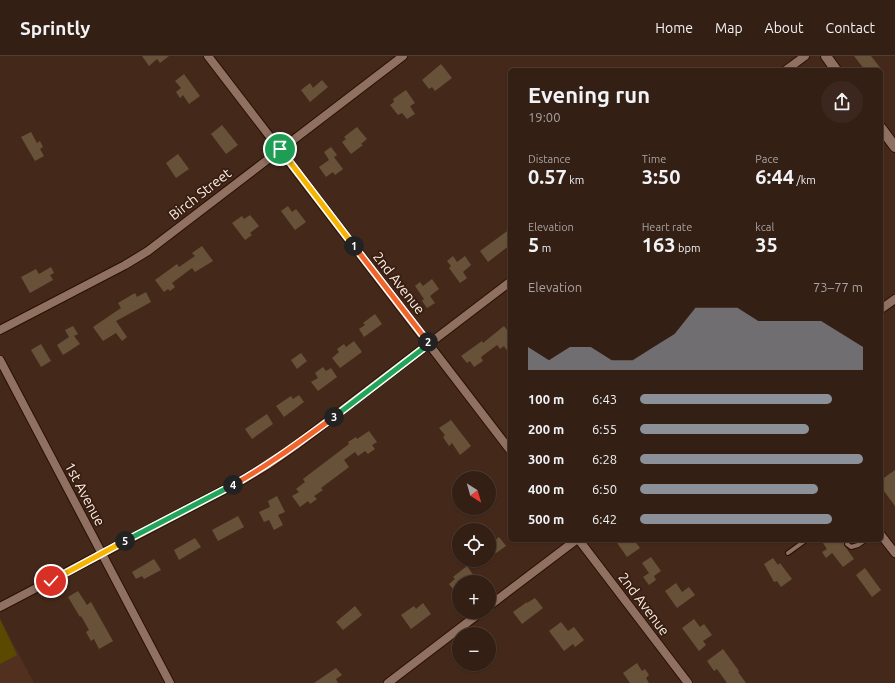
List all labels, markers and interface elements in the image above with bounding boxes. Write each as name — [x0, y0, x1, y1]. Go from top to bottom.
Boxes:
text: Sprintly — [20, 17, 90, 39]
text: Home — [655, 20, 693, 36]
text: Map — [715, 20, 743, 36]
text: About — [765, 20, 804, 36]
text: Contact — [826, 20, 875, 36]
button: share — [821, 81, 863, 123]
text: Evening run — [528, 82, 650, 107]
text: 19:00 — [528, 110, 561, 124]
pin — [263, 132, 297, 166]
icon: arrive — [269, 138, 291, 160]
text: Distance — [528, 153, 571, 165]
text: Time — [642, 153, 666, 165]
text: Pace — [755, 153, 779, 165]
street label: Birch Street — [166, 164, 235, 223]
text: 0.57 — [528, 165, 567, 188]
text: 3:50 — [642, 165, 680, 188]
text: 6:44 — [755, 165, 794, 188]
text: km — [567, 174, 584, 186]
text: /km — [794, 174, 816, 186]
text: Elevation — [528, 221, 574, 233]
text: Heart rate — [642, 221, 692, 233]
text: kcal — [755, 221, 774, 233]
text: 5 — [528, 233, 539, 256]
text: 163 — [642, 233, 676, 256]
text: 35 — [755, 233, 778, 256]
pin: 1 — [344, 236, 364, 256]
text: 1 — [351, 240, 357, 252]
text: m — [539, 242, 551, 254]
text: bpm — [676, 242, 700, 254]
street label: 2nd Avenue — [370, 249, 428, 317]
text: Elevation — [528, 280, 582, 294]
text: 73–77 m — [813, 280, 863, 294]
pin: 2 — [418, 332, 438, 352]
text: 2 — [425, 336, 431, 348]
text: 100 m — [528, 392, 564, 406]
text: 6:43 — [592, 392, 617, 406]
pin: 3 — [324, 407, 344, 427]
text: 3 — [331, 411, 337, 423]
text: 200 m — [528, 422, 564, 436]
text: 6:55 — [592, 422, 617, 436]
text: 300 m — [528, 452, 564, 466]
text: 6:28 — [592, 452, 617, 466]
street label: 1st Avenue — [62, 459, 108, 529]
north arrow — [452, 471, 496, 515]
map controls — [452, 471, 496, 671]
pin: 4 — [223, 475, 243, 495]
text: 4 — [230, 479, 236, 491]
text: 400 m — [528, 482, 564, 496]
text: 6:50 — [592, 482, 617, 496]
text: 500 m — [528, 512, 564, 526]
text: 6:42 — [592, 512, 617, 526]
button: locate — [452, 523, 496, 567]
pin: 5 — [115, 531, 135, 551]
text: 5 — [122, 535, 128, 547]
pin — [34, 564, 68, 598]
street label: 2nd Avenue — [615, 569, 673, 639]
icon: check — [40, 570, 62, 592]
button: + — [452, 575, 496, 619]
button: − — [452, 627, 496, 671]

